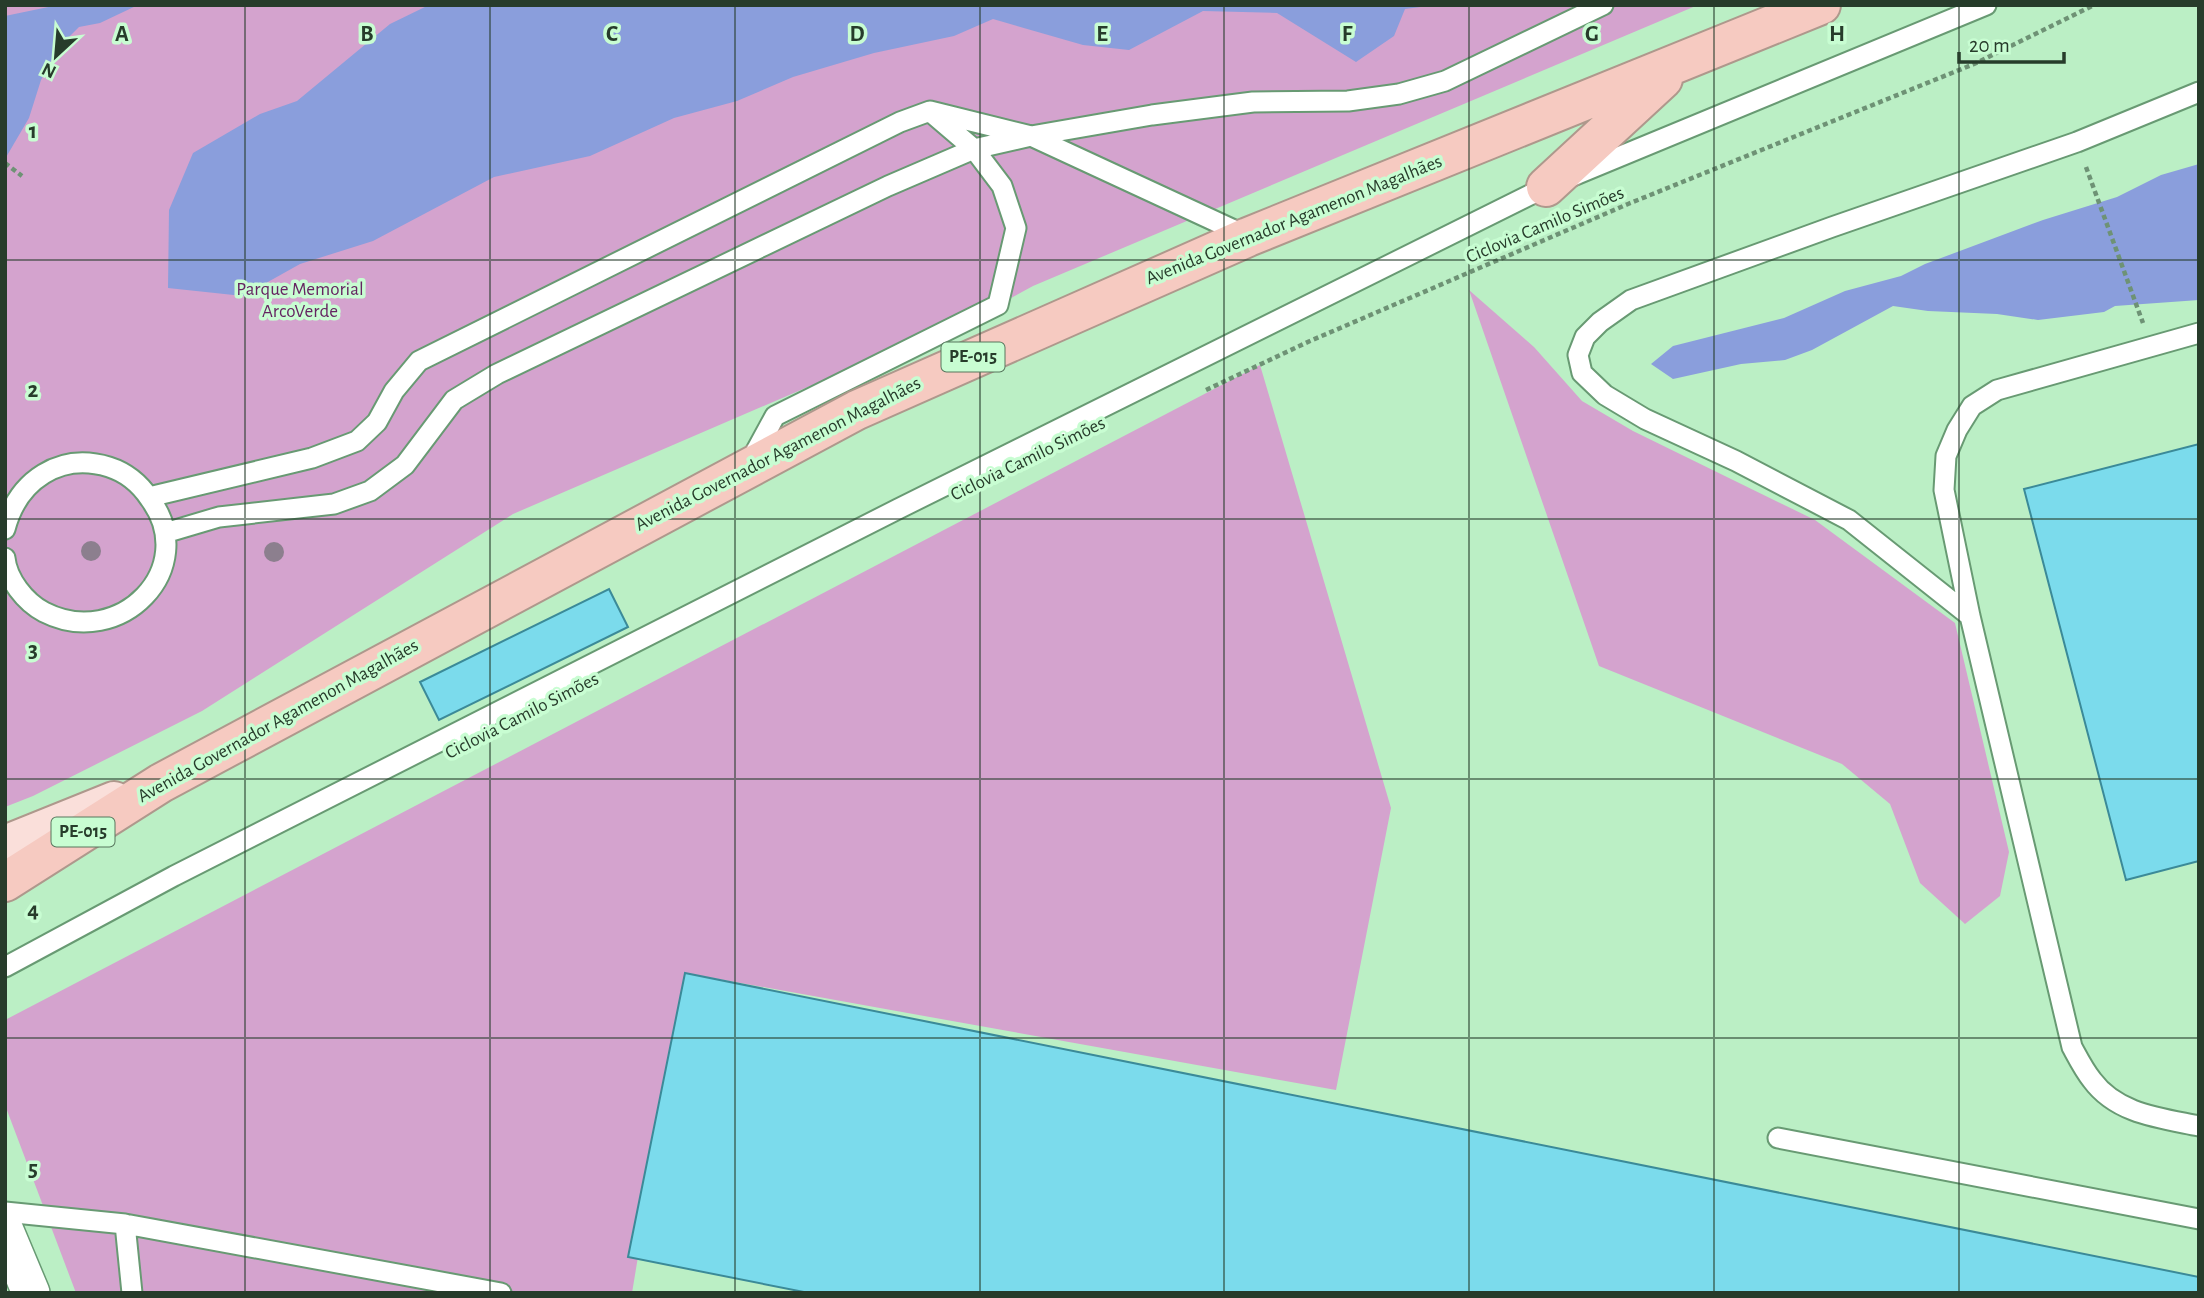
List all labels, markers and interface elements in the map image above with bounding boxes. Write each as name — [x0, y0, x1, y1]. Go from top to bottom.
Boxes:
north arrow — [21, 21, 91, 91]
scale bar — [1959, 21, 2064, 65]
text: A — [115, 23, 129, 46]
text: B — [360, 23, 374, 46]
text: C — [606, 23, 618, 46]
text: D — [849, 23, 865, 46]
text: E — [1096, 23, 1108, 46]
text: F — [1342, 23, 1353, 46]
text: G — [1585, 23, 1599, 46]
text: H — [1829, 23, 1845, 46]
text: 20 m — [1969, 35, 2010, 56]
text: N — [39, 58, 59, 81]
text: 1 — [29, 120, 37, 143]
street label: Avenida Governador Agamenon Magalhães — [1143, 152, 1445, 288]
street label: Ciclovia Camilo Simões — [1463, 183, 1627, 267]
park label: Parque Memorial ArcoVerde — [236, 280, 364, 321]
road number: PE-015 — [942, 342, 1004, 372]
street label: Avenida Governador Agamenon Magalhães — [632, 373, 924, 535]
text: 2 — [28, 379, 39, 402]
street label: Ciclovia Camilo Simões — [948, 413, 1108, 505]
street label: Avenida Governador Agamenon Magalhães — [134, 636, 422, 806]
text: 3 — [28, 639, 38, 662]
street label: Ciclovia Camilo Simões — [442, 669, 602, 763]
road number: PE-015 — [52, 818, 114, 846]
text: 4 — [27, 899, 39, 922]
text: 5 — [28, 1158, 38, 1181]

